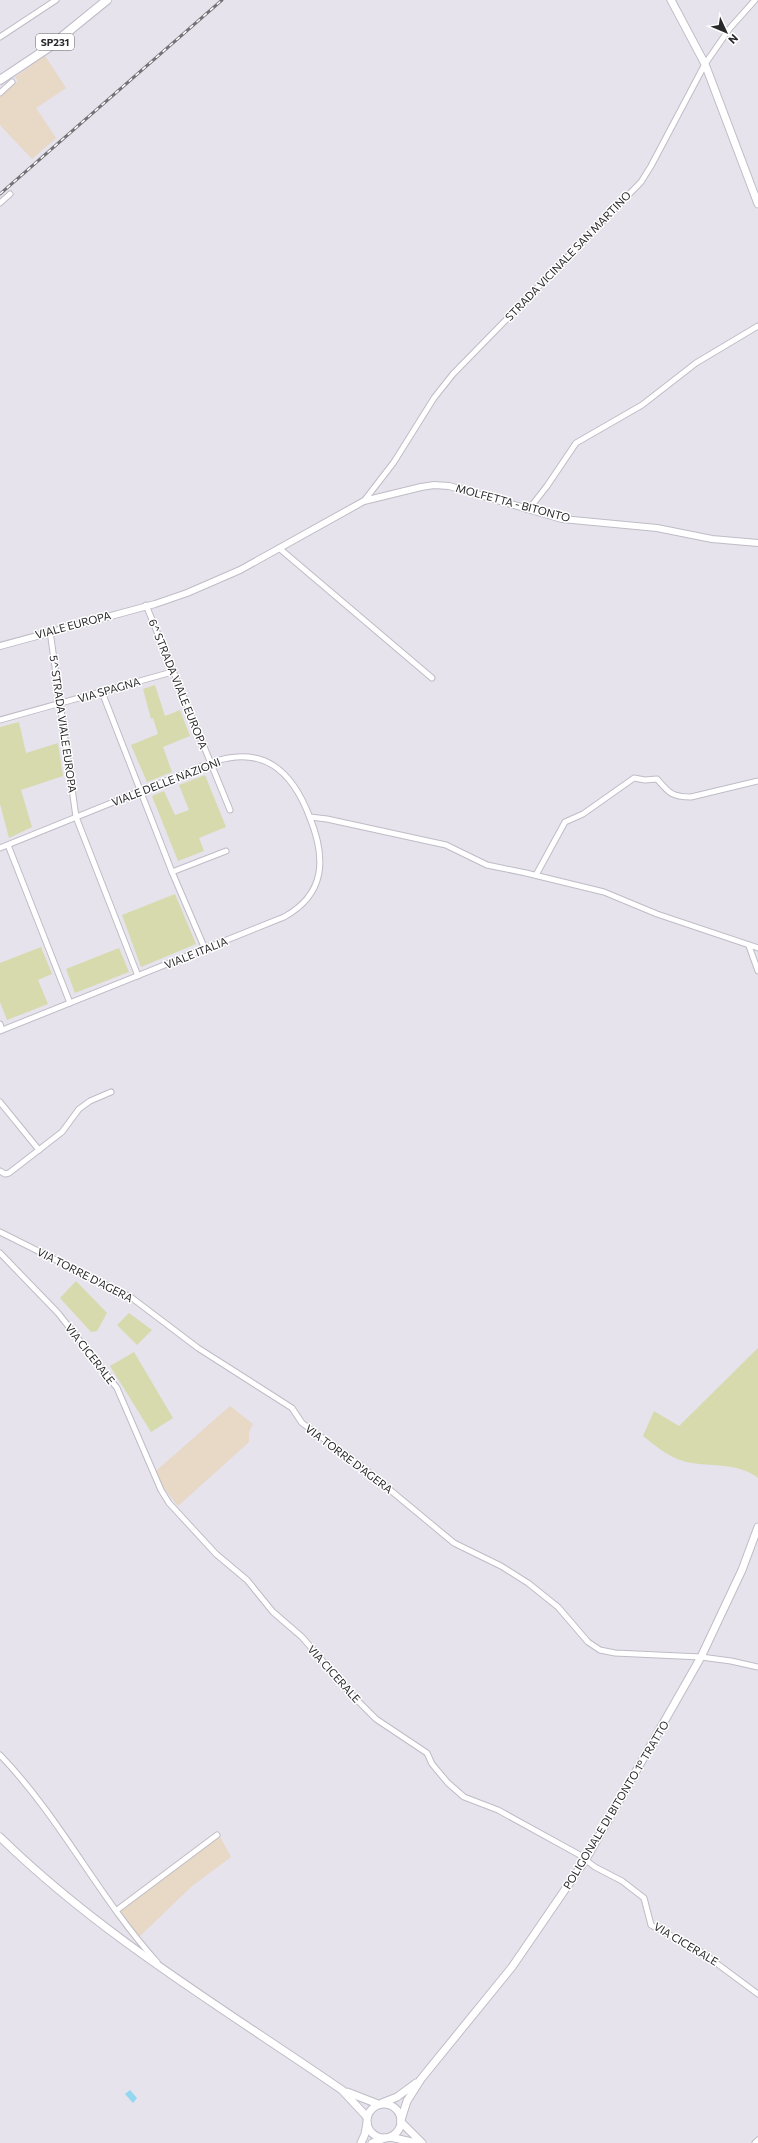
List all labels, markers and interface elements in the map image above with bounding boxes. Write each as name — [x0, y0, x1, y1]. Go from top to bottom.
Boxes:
north arrow — [706, 12, 746, 52]
text: N — [726, 32, 741, 47]
road number: SP231 — [36, 34, 74, 50]
street label: STRADA VICINALE SAN MARTINO — [502, 188, 633, 323]
street label: MOLFETTA - BITONTO — [455, 481, 572, 524]
street label: VIALE EUROPA — [34, 608, 113, 641]
street label: 6^ STRADA VIALE EUROPA — [146, 617, 211, 751]
street label: 5^ STRADA VIALE EUROPA — [47, 654, 80, 794]
street label: VIA SPAGNA — [76, 674, 142, 705]
street label: VIALE DELLE NAZIONI — [109, 755, 222, 808]
street label: VIALE ITALIA — [162, 934, 230, 971]
street label: VIA TORRE D'AGERA — [35, 1245, 136, 1305]
street label: VIA CICERALE — [63, 1321, 118, 1386]
street label: VIA TORRE D'AGERA — [303, 1422, 396, 1496]
street label: VIA CICERALE — [305, 1642, 364, 1705]
street label: POLIGONALE DI BITONTO 1° TRATTO — [560, 1718, 671, 1891]
street label: VIA CICERALE — [652, 1919, 721, 1968]

